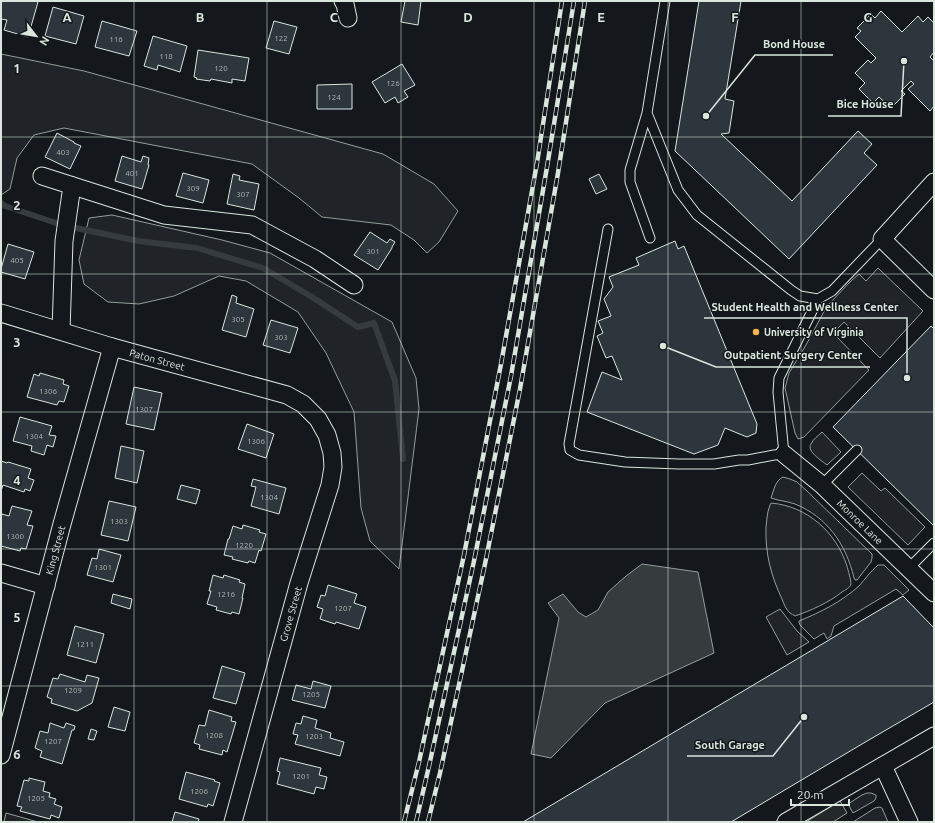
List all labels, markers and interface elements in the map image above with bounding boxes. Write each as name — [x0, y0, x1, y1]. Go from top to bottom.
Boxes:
text: A — [62, 10, 72, 24]
text: B — [196, 10, 205, 24]
text: C — [330, 10, 339, 24]
text: D — [463, 10, 473, 24]
text: E — [597, 10, 605, 24]
text: F — [731, 10, 739, 24]
text: G — [864, 10, 873, 24]
north arrow — [16, 16, 56, 56]
callout: Bond House — [755, 32, 833, 55]
house number: 122 — [274, 34, 288, 43]
text: N — [37, 35, 52, 48]
house number: 116 — [109, 35, 123, 44]
text: Bond House — [763, 38, 825, 50]
house number: 118 — [159, 52, 173, 61]
text: 1 — [13, 61, 21, 75]
house number: 120 — [214, 64, 228, 73]
house number: 126 — [386, 79, 400, 88]
house number: 124 — [327, 93, 341, 102]
callout: Bice House — [828, 93, 901, 116]
text: Bice House — [836, 98, 894, 110]
house number: 403 — [56, 148, 70, 157]
house number: 401 — [125, 169, 139, 178]
house number: 309 — [186, 184, 200, 193]
house number: 307 — [236, 190, 250, 199]
text: 2 — [13, 198, 21, 212]
house number: 301 — [366, 247, 380, 256]
house number: 405 — [10, 256, 24, 265]
callout: Student Health and Wellness Center — [704, 295, 907, 318]
text: Student Health and Wellness Center — [711, 301, 899, 313]
house number: 305 — [231, 315, 245, 324]
marker: University of Virginia — [751, 327, 761, 337]
place label: University of Virginia — [764, 327, 864, 338]
house number: 303 — [274, 333, 288, 342]
text: 3 — [13, 335, 21, 349]
callout: Outpatient Surgery Center — [716, 344, 870, 367]
street label: Paton Street — [128, 347, 186, 372]
text: Outpatient Surgery Center — [724, 349, 863, 361]
house number: 1306 — [39, 387, 58, 396]
house number: 1307 — [135, 405, 153, 414]
house number: 1304 — [25, 432, 44, 441]
house number: 1306 — [247, 437, 266, 446]
text: 4 — [13, 473, 21, 487]
house number: 1304 — [260, 493, 279, 502]
street label: Monroe Lane — [835, 497, 885, 546]
house number: 1303 — [110, 517, 128, 526]
street label: King Street — [43, 524, 67, 576]
house number: 1300 — [6, 532, 25, 541]
house number: 1220 — [235, 541, 254, 550]
house number: 1301 — [94, 563, 112, 572]
street label: Grove Street — [278, 585, 304, 643]
house number: 1216 — [217, 590, 236, 599]
house number: 1207 — [334, 604, 352, 613]
text: 5 — [13, 610, 21, 624]
house number: 1211 — [76, 640, 94, 649]
house number: 1209 — [64, 686, 82, 695]
house number: 1205 — [302, 690, 320, 699]
house number: 1208 — [205, 731, 224, 740]
house number: 1203 — [305, 732, 323, 741]
callout: South Garage — [687, 733, 773, 756]
house number: 1207 — [44, 737, 62, 746]
text: South Garage — [695, 739, 765, 751]
text: 6 — [13, 747, 21, 761]
house number: 1201 — [292, 772, 310, 781]
scale bar — [791, 781, 849, 807]
house number: 1206 — [190, 787, 209, 796]
text: 20 m — [797, 788, 824, 801]
house number: 1205 — [27, 794, 45, 803]

